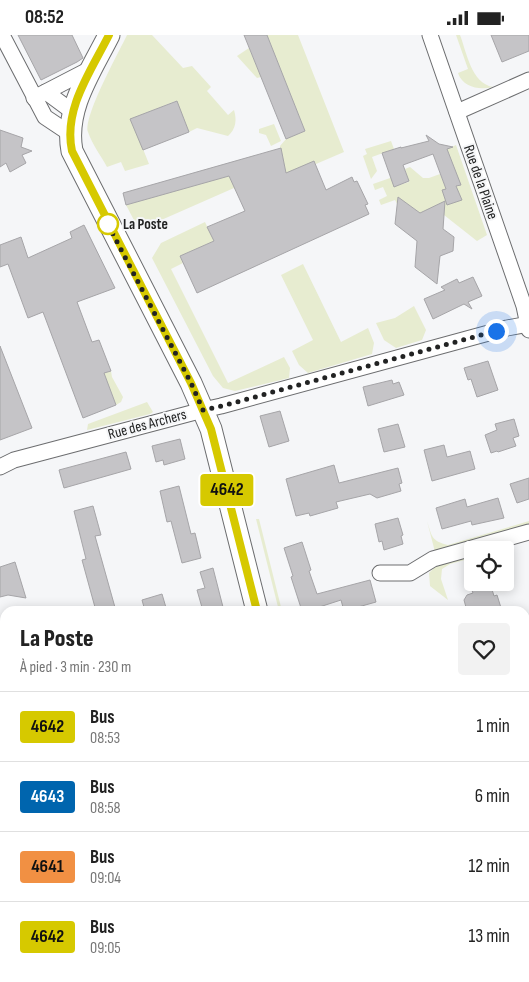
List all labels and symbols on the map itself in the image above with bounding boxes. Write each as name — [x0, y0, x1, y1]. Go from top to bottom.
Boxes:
street label: Rue de la Plaine — [459, 142, 502, 222]
marker: La Poste — [97, 213, 119, 235]
place label: La Poste — [123, 215, 168, 234]
your location — [484, 319, 509, 344]
street label: Rue des Archers — [106, 405, 188, 444]
line badge: 4642 — [192, 474, 262, 506]

